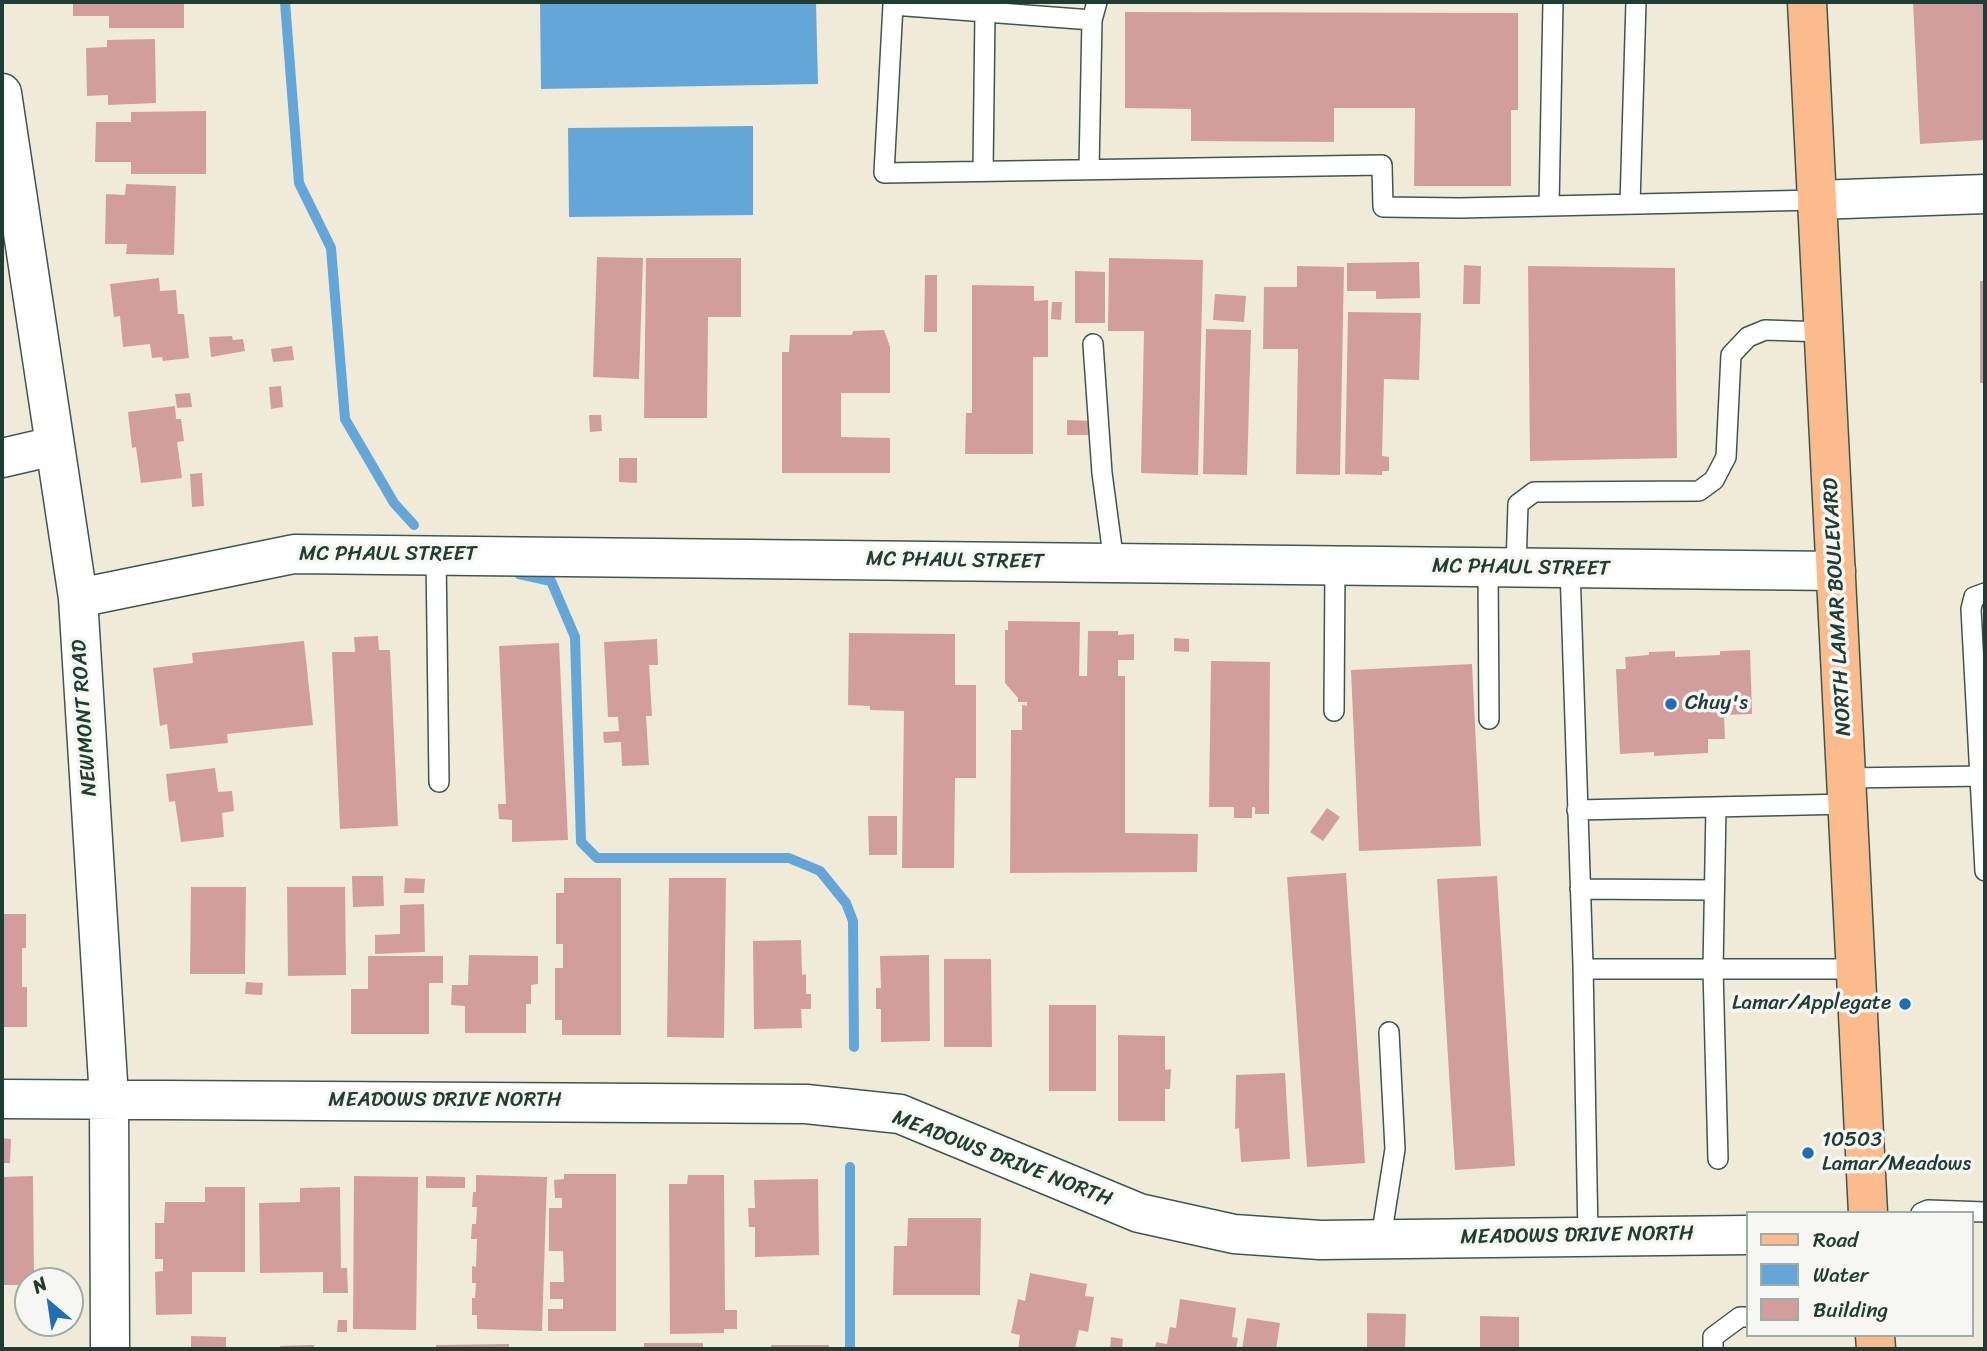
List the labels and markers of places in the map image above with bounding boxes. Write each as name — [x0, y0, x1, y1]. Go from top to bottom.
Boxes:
place label: Chuy's — [1685, 691, 1748, 717]
marker: Chuy's — [1663, 696, 1679, 712]
place label: Lamar/Applegate — [1732, 991, 1891, 1017]
marker: Lamar/Applegate — [1897, 996, 1913, 1012]
place label: 10503 Lamar/Meadows — [1822, 1128, 1971, 1178]
marker: 10503 Lamar/Meadows — [1800, 1145, 1816, 1161]

